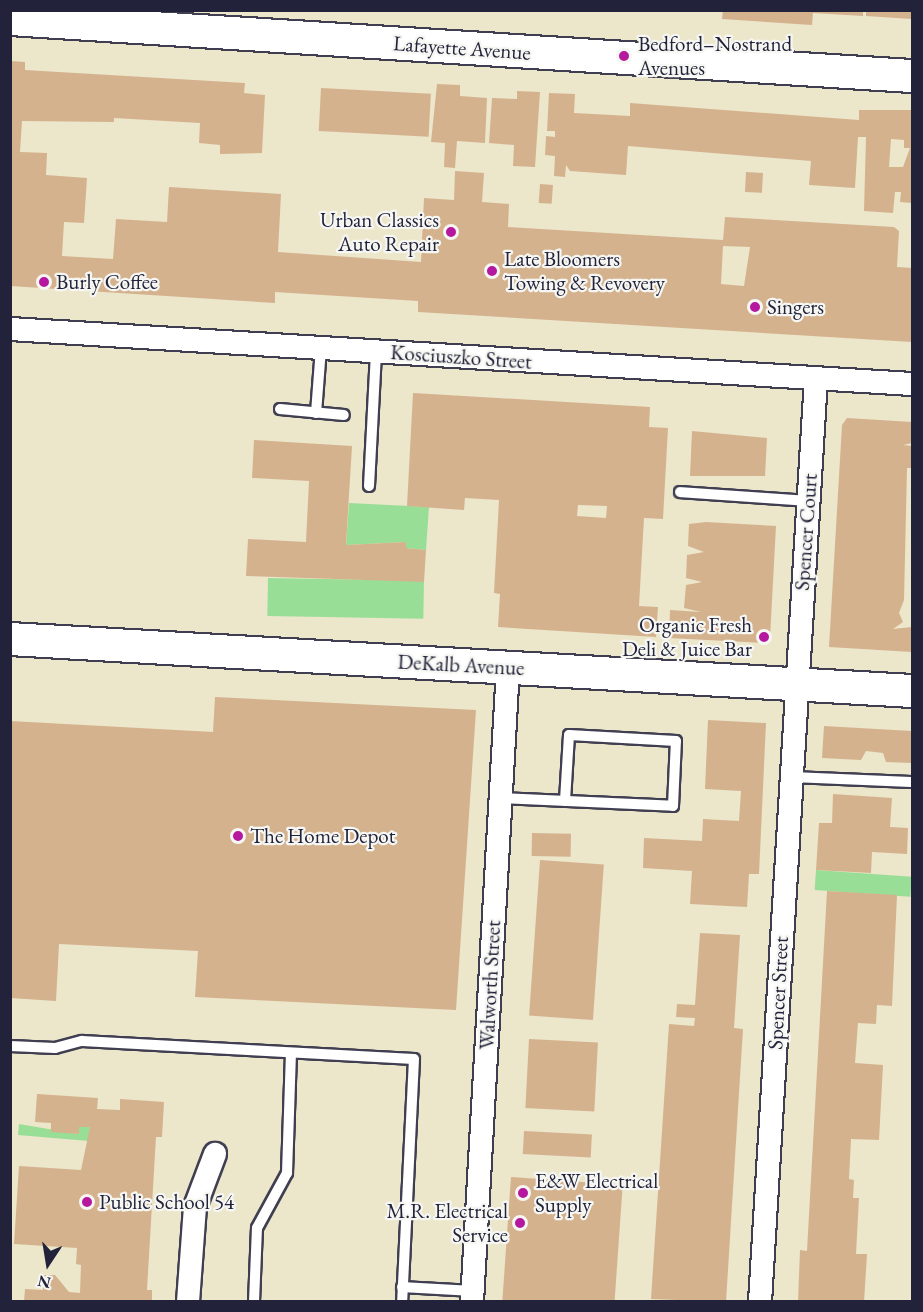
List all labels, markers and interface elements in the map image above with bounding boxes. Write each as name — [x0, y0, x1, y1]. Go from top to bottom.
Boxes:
street label: Lafayette Avenue — [392, 31, 532, 65]
place label: Bedford–Nostrand Avenues — [638, 31, 792, 81]
marker: Bedford–Nostrand Avenues — [615, 47, 633, 65]
place label: Urban Classics Auto Repair — [320, 207, 439, 257]
marker: Urban Classics Auto Repair — [444, 225, 458, 239]
place label: Late Bloomers Towing & Revovery — [504, 246, 665, 296]
marker: Late Bloomers Towing & Revovery — [485, 264, 499, 278]
place label: Burly Coffee — [56, 269, 158, 295]
marker: Burly Coffee — [37, 275, 51, 289]
place label: Singers — [767, 294, 824, 320]
marker: Singers — [748, 300, 762, 314]
street label: Kosciuszko Street — [390, 339, 532, 375]
street label: Spencer Court — [789, 473, 823, 591]
place label: Organic Fresh Deli & Juice Bar — [622, 612, 752, 662]
marker: Organic Fresh Deli & Juice Bar — [757, 630, 771, 644]
street label: DeKalb Avenue — [397, 649, 525, 681]
place label: The Home Depot — [250, 823, 395, 849]
marker: The Home Depot — [231, 829, 245, 843]
street label: Walworth Street — [474, 920, 506, 1050]
street label: Spencer Street — [762, 936, 794, 1050]
place label: E&W Electrical Supply — [535, 1168, 658, 1218]
marker: E&W Electrical Supply — [516, 1186, 530, 1200]
place label: Public School 54 — [99, 1189, 234, 1215]
marker: Public School 54 — [80, 1195, 94, 1209]
place label: M.R. Electrical Service — [386, 1198, 508, 1248]
marker: M.R. Electrical Service — [513, 1216, 527, 1230]
north arrow — [18, 1234, 78, 1294]
text: N — [36, 1270, 53, 1294]

